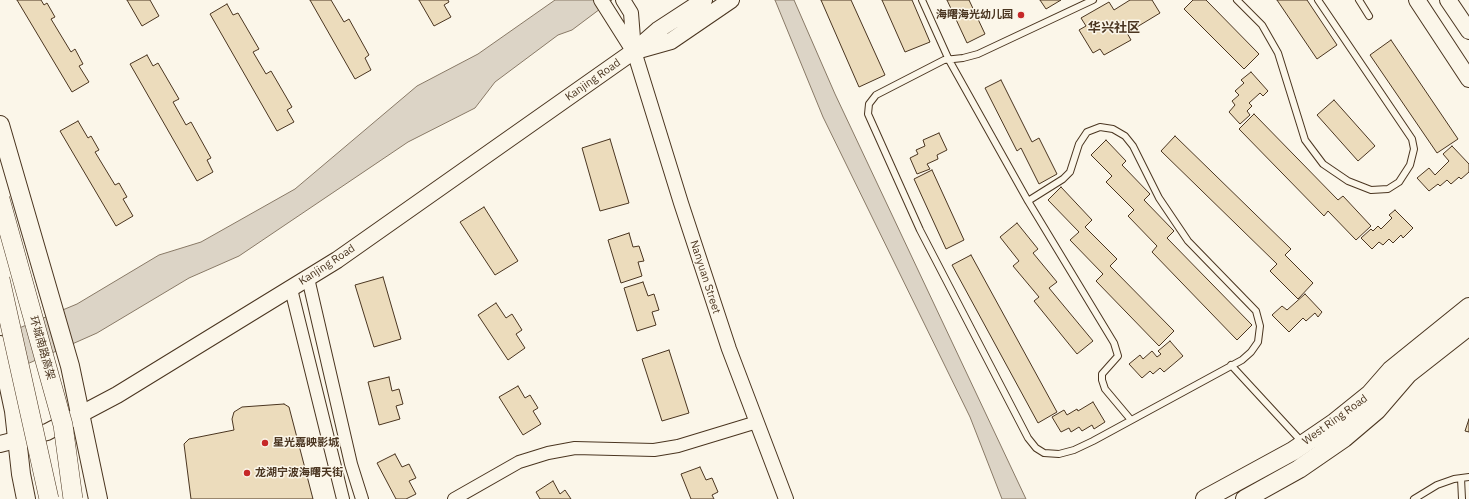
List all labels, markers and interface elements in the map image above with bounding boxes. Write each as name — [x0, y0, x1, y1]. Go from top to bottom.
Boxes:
place label: 海曙海光幼儿园 — [936, 8, 1013, 22]
marker: 海曙海光幼儿园 — [1016, 10, 1026, 20]
district label: 华兴社区 — [1088, 20, 1140, 36]
street label: Kanjing Road — [563, 56, 623, 104]
street label: Nanyuan Street — [687, 239, 723, 315]
street label: Kanjing Road — [296, 242, 358, 288]
street label: 环城南路高架 — [27, 314, 57, 382]
street label: West Ring Road — [1300, 392, 1370, 448]
place label: 星光嘉映影城 — [273, 436, 339, 450]
marker: 星光嘉映影城 — [260, 438, 270, 448]
place label: 龙湖宁波海曙天街 — [255, 466, 343, 480]
marker: 龙湖宁波海曙天街 — [242, 468, 252, 478]

